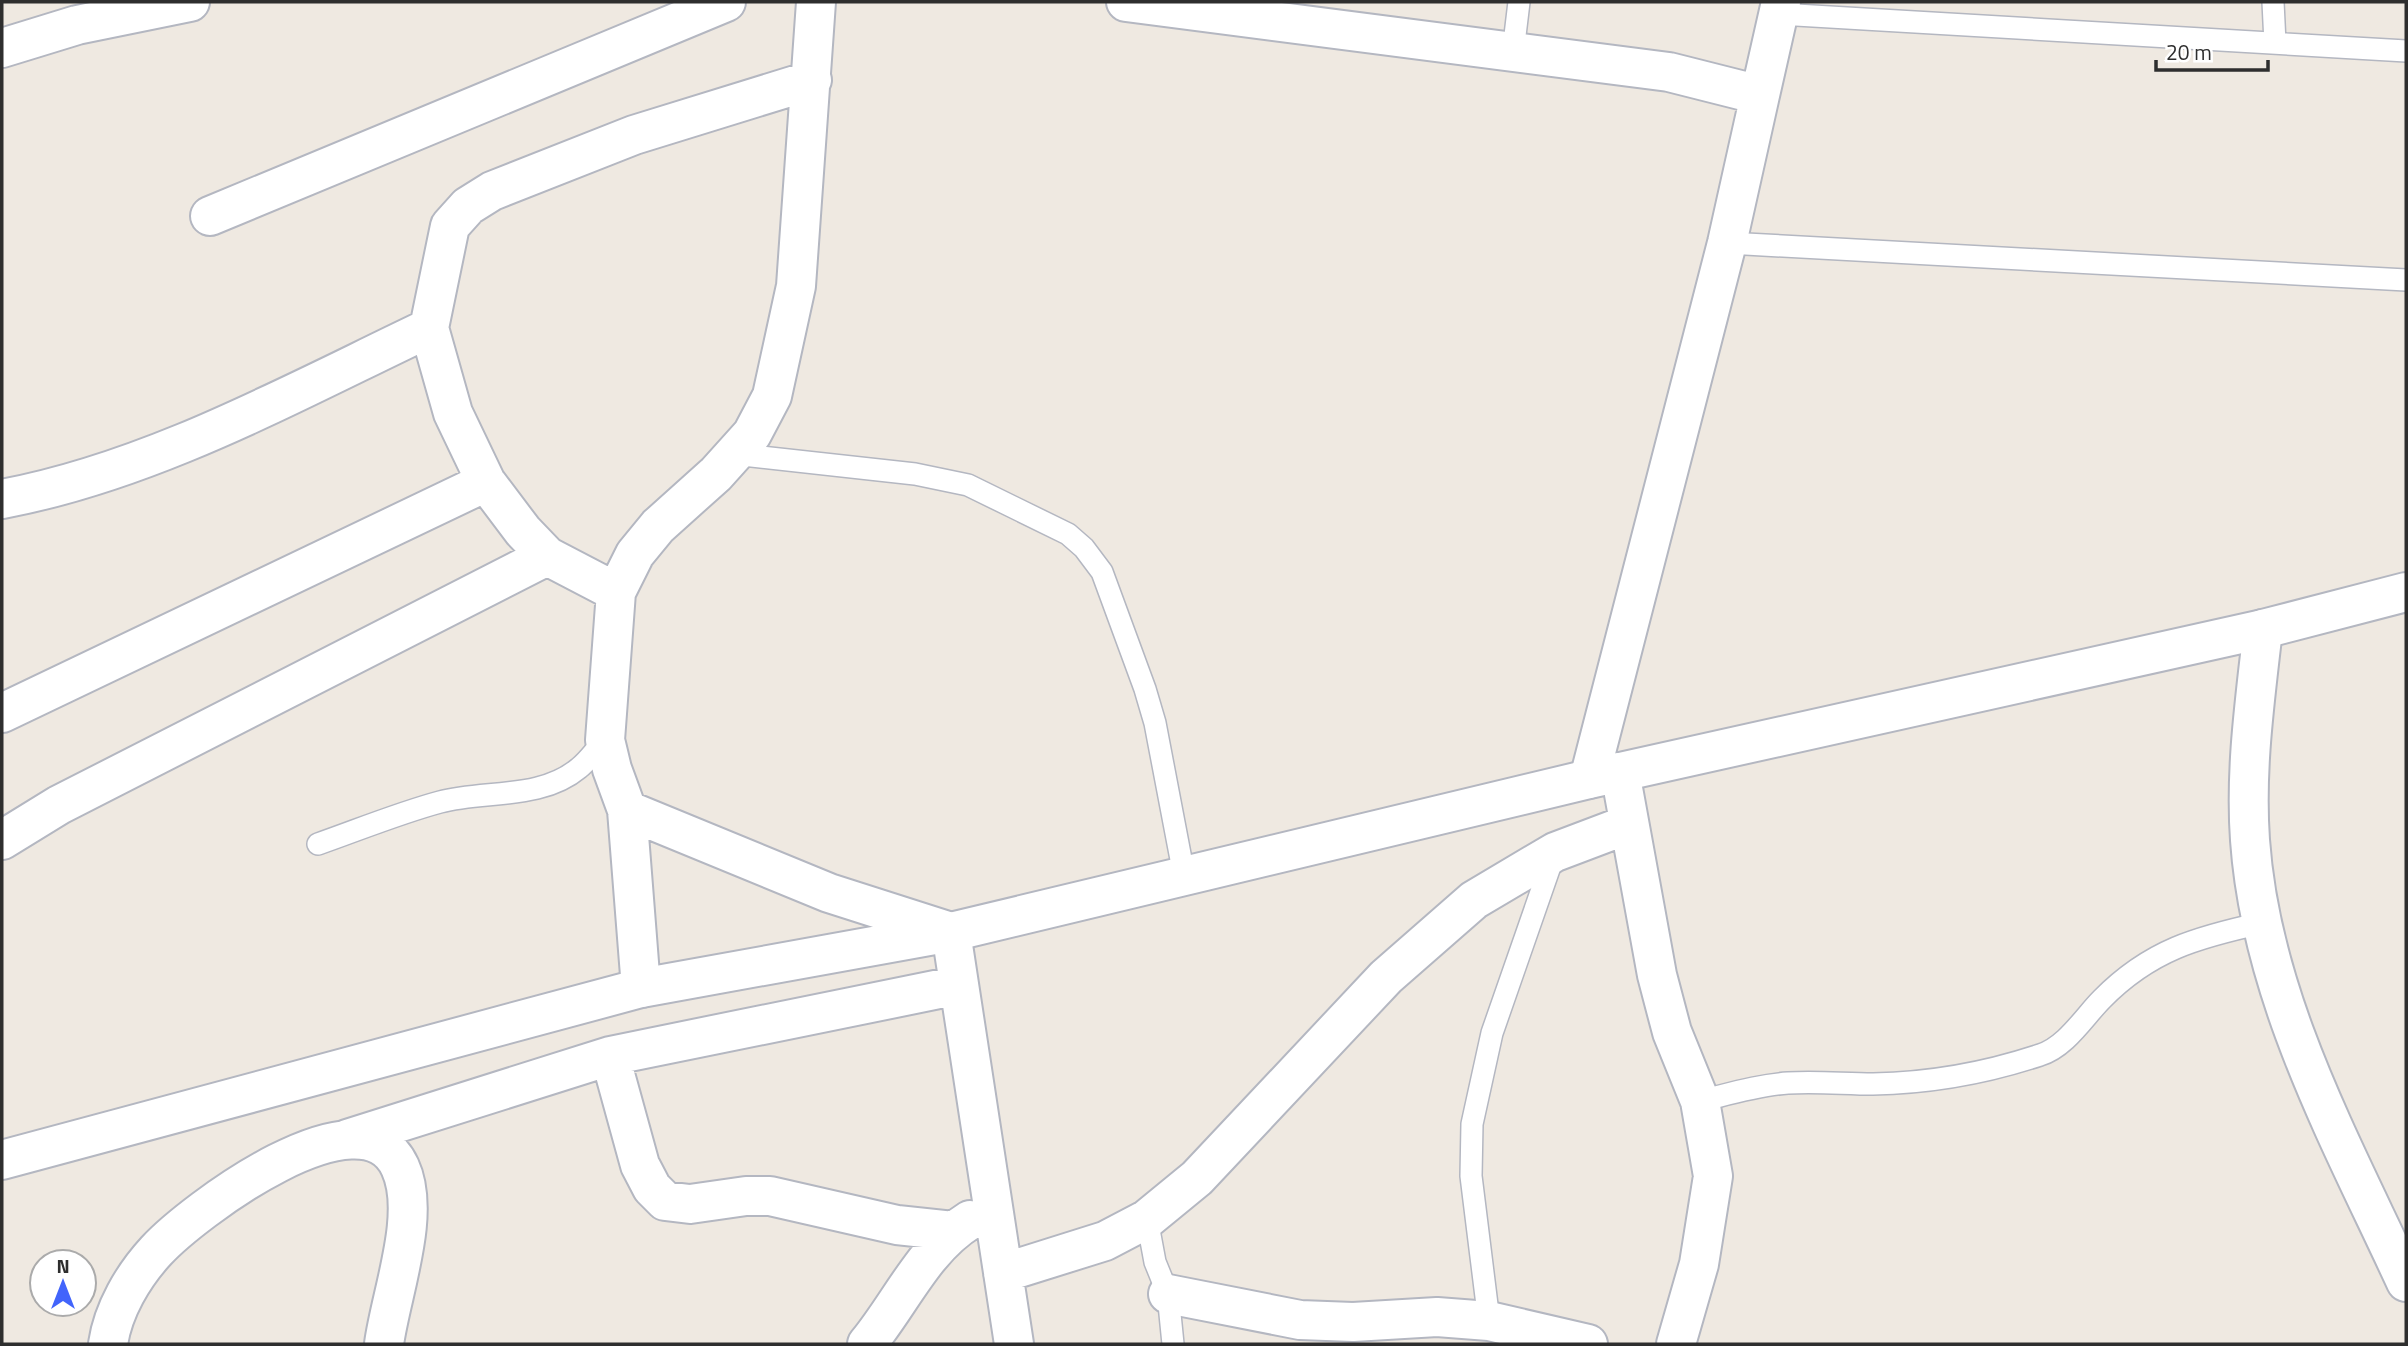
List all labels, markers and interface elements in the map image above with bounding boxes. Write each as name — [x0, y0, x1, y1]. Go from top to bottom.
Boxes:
scale bar — [2156, 28, 2268, 72]
text: 20 m — [2166, 36, 2212, 68]
north arrow — [28, 1248, 98, 1318]
text: N — [56, 1251, 70, 1280]

